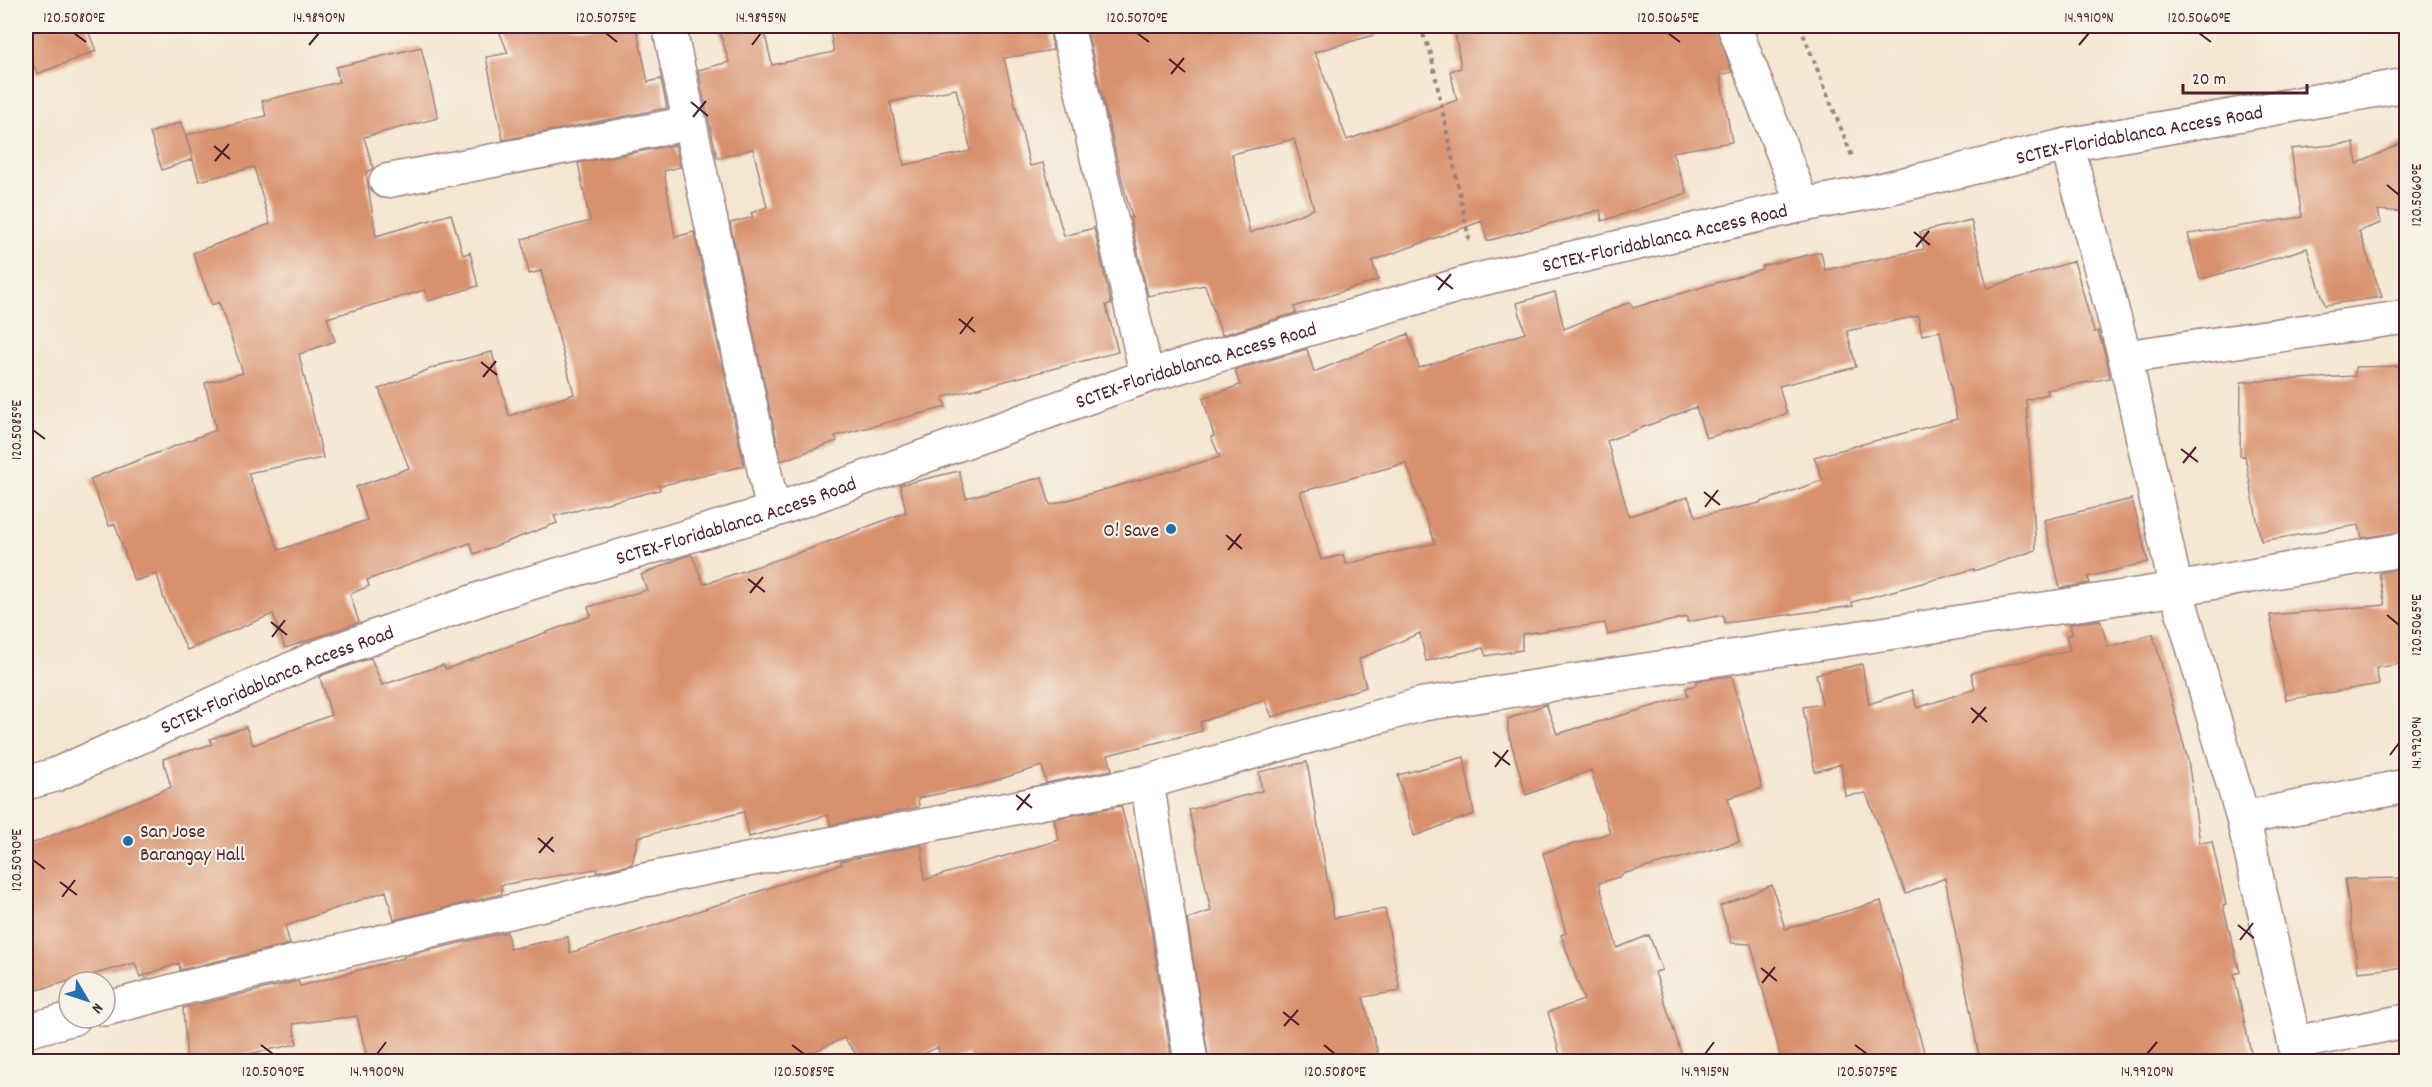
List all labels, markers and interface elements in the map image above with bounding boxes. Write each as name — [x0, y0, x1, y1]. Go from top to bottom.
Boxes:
text: 120.5080°E — [43, 8, 105, 30]
text: 14.9890°N — [293, 8, 345, 30]
text: 120.5075°E — [576, 8, 636, 30]
text: 14.9895°N — [736, 8, 786, 30]
text: 120.5070°E — [1106, 8, 1168, 30]
text: 120.5065°E — [1637, 8, 1699, 30]
text: 14.9910°N — [2064, 8, 2114, 30]
text: 120.5060°E — [2168, 8, 2231, 30]
scale bar — [2183, 57, 2308, 95]
text: 20 m — [2192, 68, 2226, 93]
street label: SCTEX-Floridablanca Access Road — [2013, 100, 2265, 174]
text: 120.5060°E — [2407, 163, 2429, 226]
street label: SCTEX-Floridablanca Access Road — [1540, 198, 1791, 282]
street label: SCTEX-Floridablanca Access Road — [1072, 316, 1320, 418]
text: 120.5085°E — [7, 400, 29, 460]
street label: SCTEX-Floridablanca Access Road — [613, 471, 861, 574]
place label: O! Save — [1103, 518, 1159, 546]
marker: O! Save — [1164, 522, 1178, 536]
text: 120.5065°E — [2407, 594, 2429, 656]
street label: SCTEX-Floridablanca Access Road — [157, 620, 398, 743]
text: 14.9920°N — [2407, 717, 2429, 769]
place label: San Jose Barangay Hall — [140, 819, 245, 870]
text: 120.5090°E — [7, 829, 29, 891]
marker: San Jose Barangay Hall — [121, 834, 135, 848]
north arrow — [57, 970, 117, 1030]
text: N — [85, 998, 108, 1018]
text: 120.5090°E — [242, 1062, 304, 1084]
text: 14.9900°N — [350, 1062, 404, 1084]
text: 120.5085°E — [774, 1062, 834, 1084]
text: 120.5080°E — [1304, 1062, 1366, 1084]
text: 14.9915°N — [1681, 1062, 1729, 1084]
text: 120.5075°E — [1837, 1062, 1897, 1084]
text: 14.9920°N — [2121, 1062, 2173, 1084]

